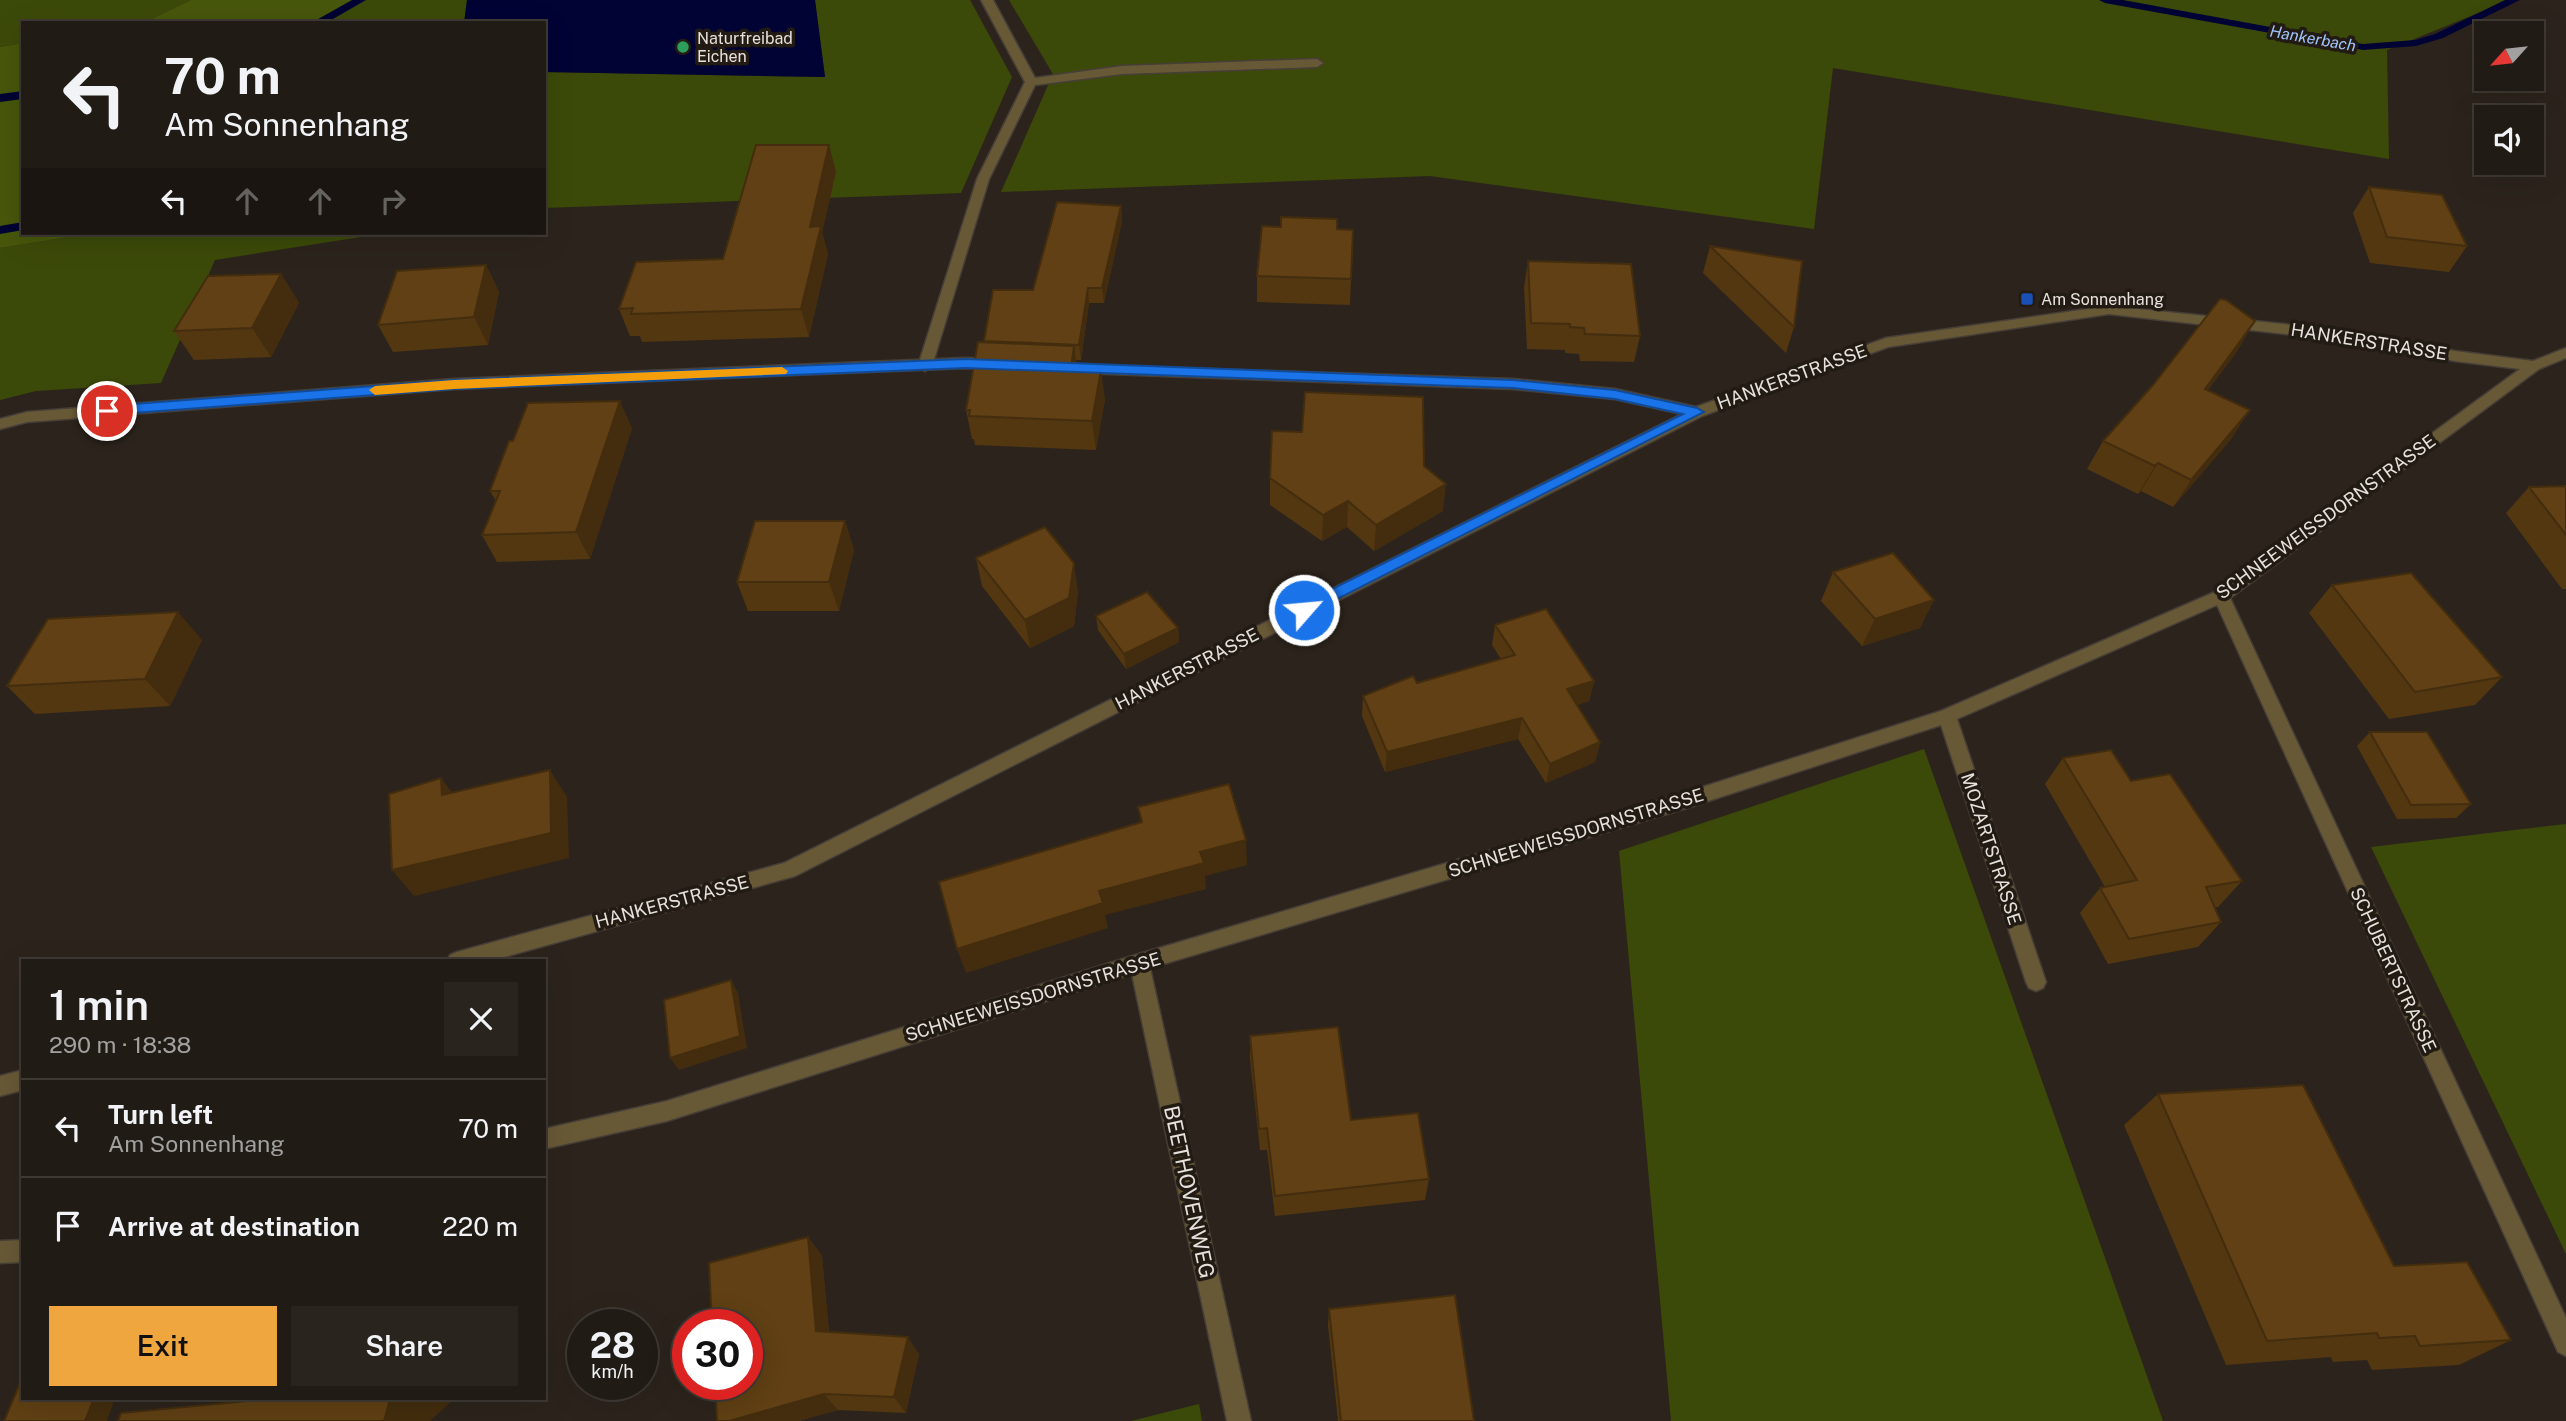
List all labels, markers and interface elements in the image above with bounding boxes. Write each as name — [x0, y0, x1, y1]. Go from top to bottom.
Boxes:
north arrow — [2474, 21, 2544, 91]
map controls — [2474, 21, 2544, 175]
water label: Hankerbach — [2268, 22, 2358, 55]
place label: Naturfreibad Eichen — [697, 29, 793, 66]
marker: Naturfreibad Eichen — [675, 39, 691, 55]
text: 70 m — [164, 47, 281, 105]
icon: left — [49, 49, 140, 140]
button: sound — [2474, 105, 2544, 175]
text: Am Sonnenhang — [164, 106, 410, 143]
icon: left — [155, 182, 193, 220]
icon: ahead — [228, 182, 266, 220]
icon: ahead — [301, 182, 339, 220]
icon: right — [374, 182, 412, 220]
place label: Am Sonnenhang — [2041, 290, 2164, 309]
marker: Am Sonnenhang — [2019, 291, 2035, 307]
street label: HANKERSTRASSE — [2289, 319, 2449, 364]
street label: HANKERSTRASSE — [1714, 340, 1870, 413]
pin — [77, 381, 137, 441]
icon: arrive — [88, 392, 126, 430]
street label: SCHNEEWEISSDORNSTRASSE — [2212, 430, 2439, 603]
position arrow — [1267, 573, 1341, 647]
street label: HANKERSTRASSE — [1112, 623, 1262, 714]
street label: MOZARTSTRASSE — [1957, 770, 2026, 927]
street label: SCHNEEWEISSDORNSTRASSE — [1446, 784, 1706, 881]
street label: HANKERSTRASSE — [593, 871, 751, 932]
street label: SCHUBERTSTRASSE — [2346, 884, 2441, 1055]
street label: SCHNEEWEISSDORNSTRASSE — [903, 948, 1163, 1045]
text: 1 min — [49, 980, 149, 1029]
button: close — [444, 982, 518, 1056]
text: 290 m · 18:38 — [49, 1031, 191, 1058]
text: Turn left — [108, 1099, 213, 1130]
street label: BEETHOVENWEG — [1159, 1103, 1220, 1281]
icon: left — [49, 1109, 87, 1147]
text: 70 m — [458, 1113, 518, 1144]
text: Am Sonnenhang — [108, 1130, 285, 1157]
icon: arrive — [49, 1207, 87, 1245]
text: Arrive at destination — [108, 1211, 360, 1242]
text: 220 m — [442, 1211, 518, 1242]
button: Exit — [49, 1306, 277, 1386]
button: Share — [291, 1306, 518, 1386]
speed limit sign: 30 — [672, 1309, 763, 1400]
text: 28 — [590, 1325, 635, 1366]
text: km/h — [591, 1361, 634, 1382]

